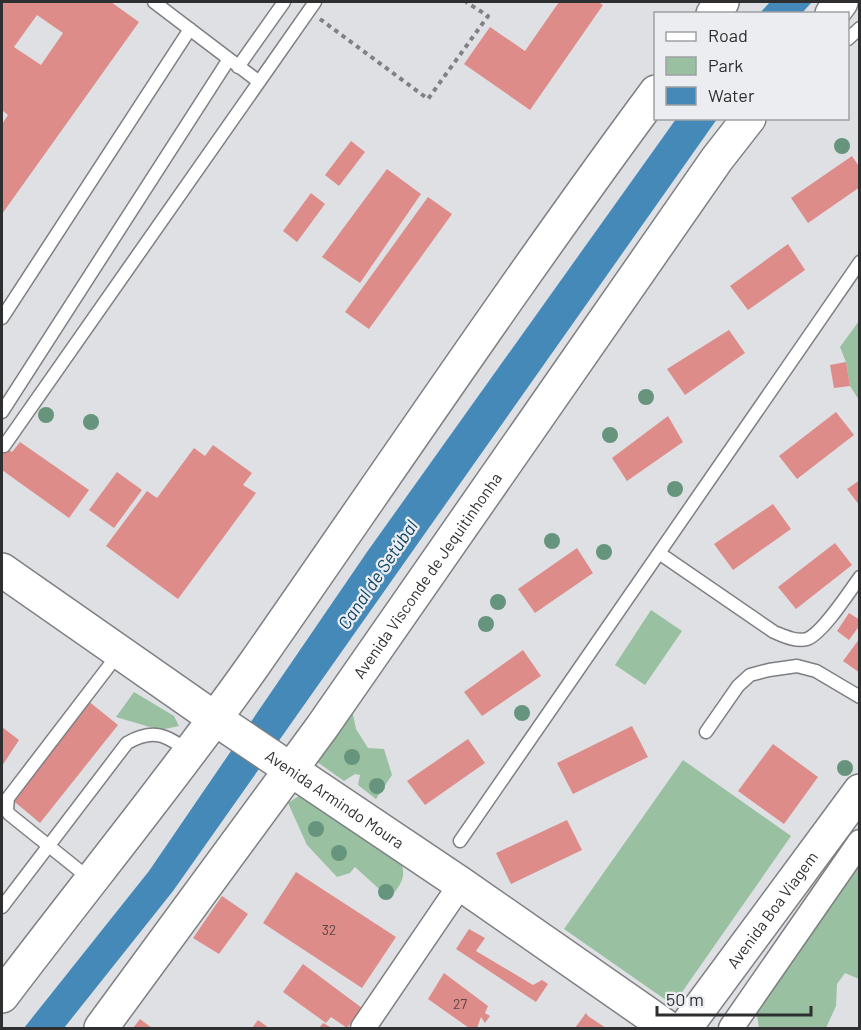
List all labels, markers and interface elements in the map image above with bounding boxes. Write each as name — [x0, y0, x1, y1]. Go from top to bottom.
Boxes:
legend — [654, 12, 849, 120]
text: Road — [708, 24, 748, 46]
text: Park — [708, 54, 743, 76]
text: Water — [708, 84, 755, 106]
street label: Avenida Visconde de Jequitinhonha — [349, 469, 505, 682]
water label: Canal de Setúbal — [333, 516, 422, 633]
street label: Avenida Armindo Moura — [262, 745, 408, 852]
street label: Avenida Boa Viagem — [723, 847, 821, 971]
house number: 32 — [322, 921, 336, 938]
scale bar — [657, 979, 812, 1017]
text: 50 m — [666, 988, 704, 1010]
house number: 27 — [453, 995, 467, 1012]

